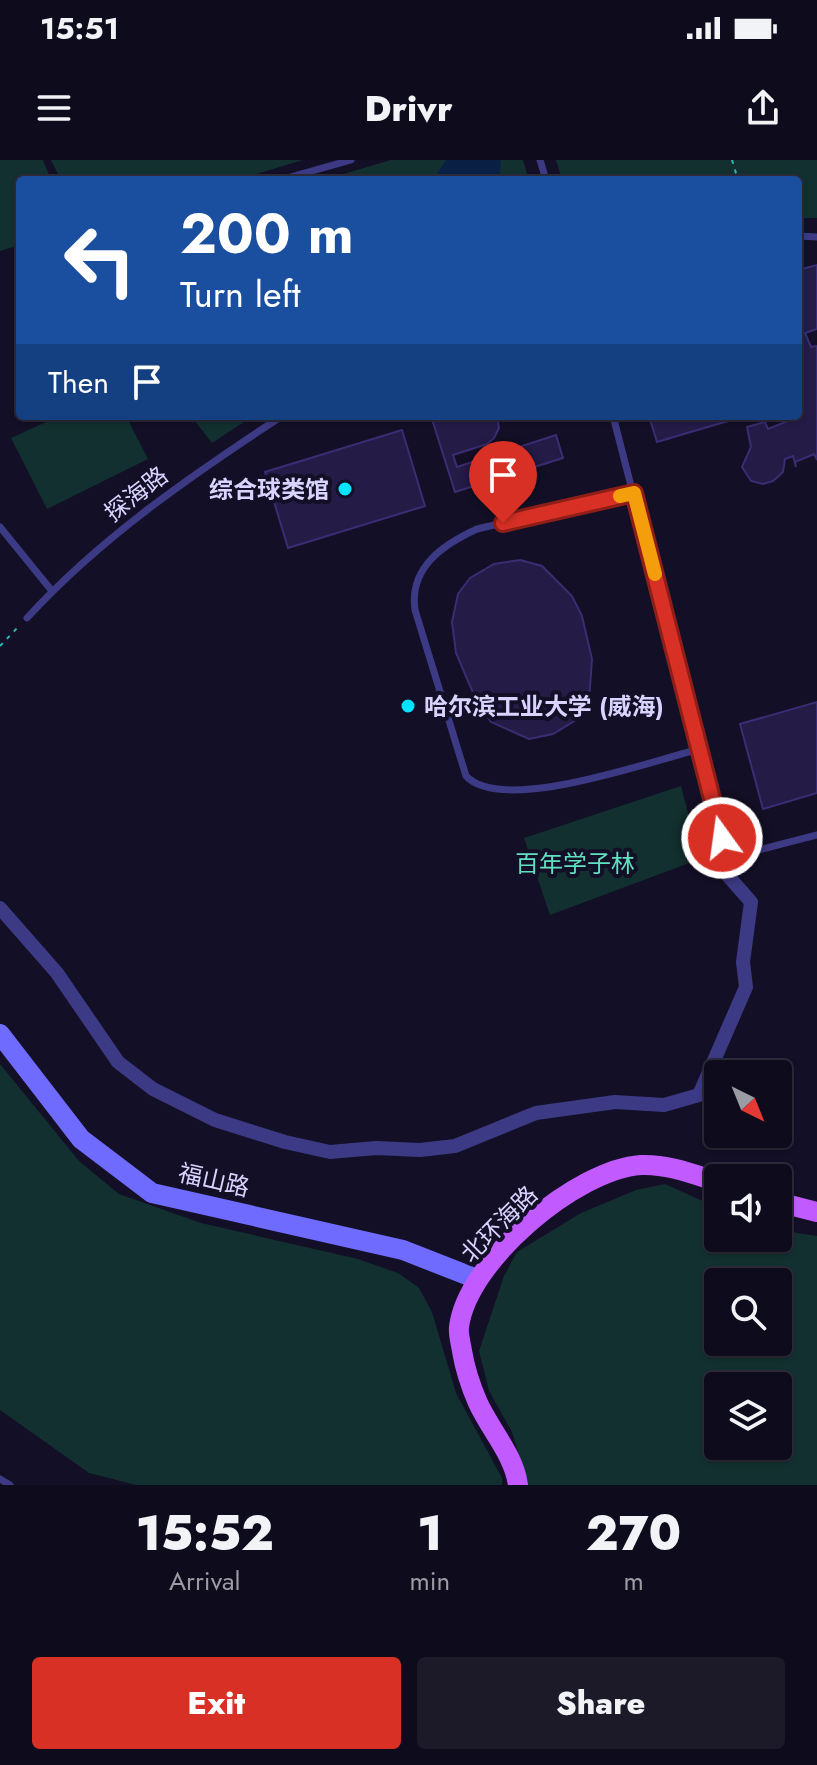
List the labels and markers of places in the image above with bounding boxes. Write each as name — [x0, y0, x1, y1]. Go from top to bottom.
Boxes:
pin — [469, 441, 537, 523]
place label: 综合球类馆 — [209, 472, 329, 507]
marker: 综合球类馆 — [336, 480, 354, 498]
place label: 哈尔滨工业大学 (威海) — [424, 689, 664, 724]
marker: 哈尔滨工业大学 (威海) — [399, 697, 417, 715]

